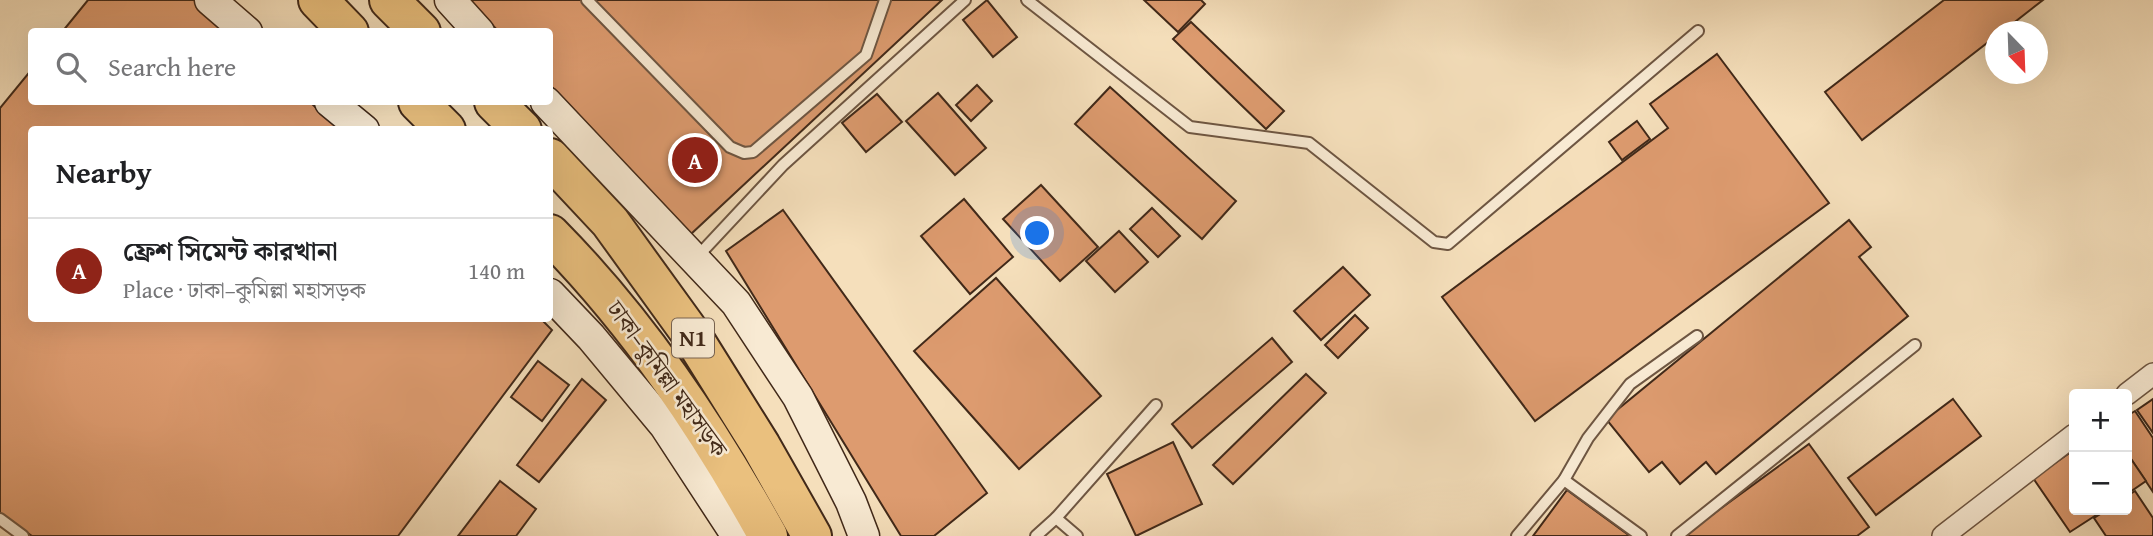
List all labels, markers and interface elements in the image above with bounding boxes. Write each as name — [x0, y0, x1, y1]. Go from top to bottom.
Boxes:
north arrow — [1985, 21, 2048, 84]
search box — [28, 28, 553, 105]
text: Search here — [108, 47, 236, 86]
icon: search — [52, 48, 90, 86]
pin: A — [672, 134, 718, 186]
text: Nearby — [56, 150, 152, 194]
your location — [1020, 216, 1054, 250]
text: ফ্রেশ সিমেন্ট কারখানা — [123, 231, 338, 270]
text: A — [72, 254, 86, 287]
text: 140 m — [468, 254, 525, 287]
text: Place · ঢাকা–কুমিল্লা মহাসড়ক — [123, 273, 366, 306]
street label: ঢাকা–কুমিল্লা মহাসড়ক — [598, 292, 737, 465]
road number: N1 — [672, 318, 714, 358]
map controls — [2069, 389, 2132, 515]
button: + — [2069, 389, 2132, 452]
button: − — [2069, 452, 2132, 515]

